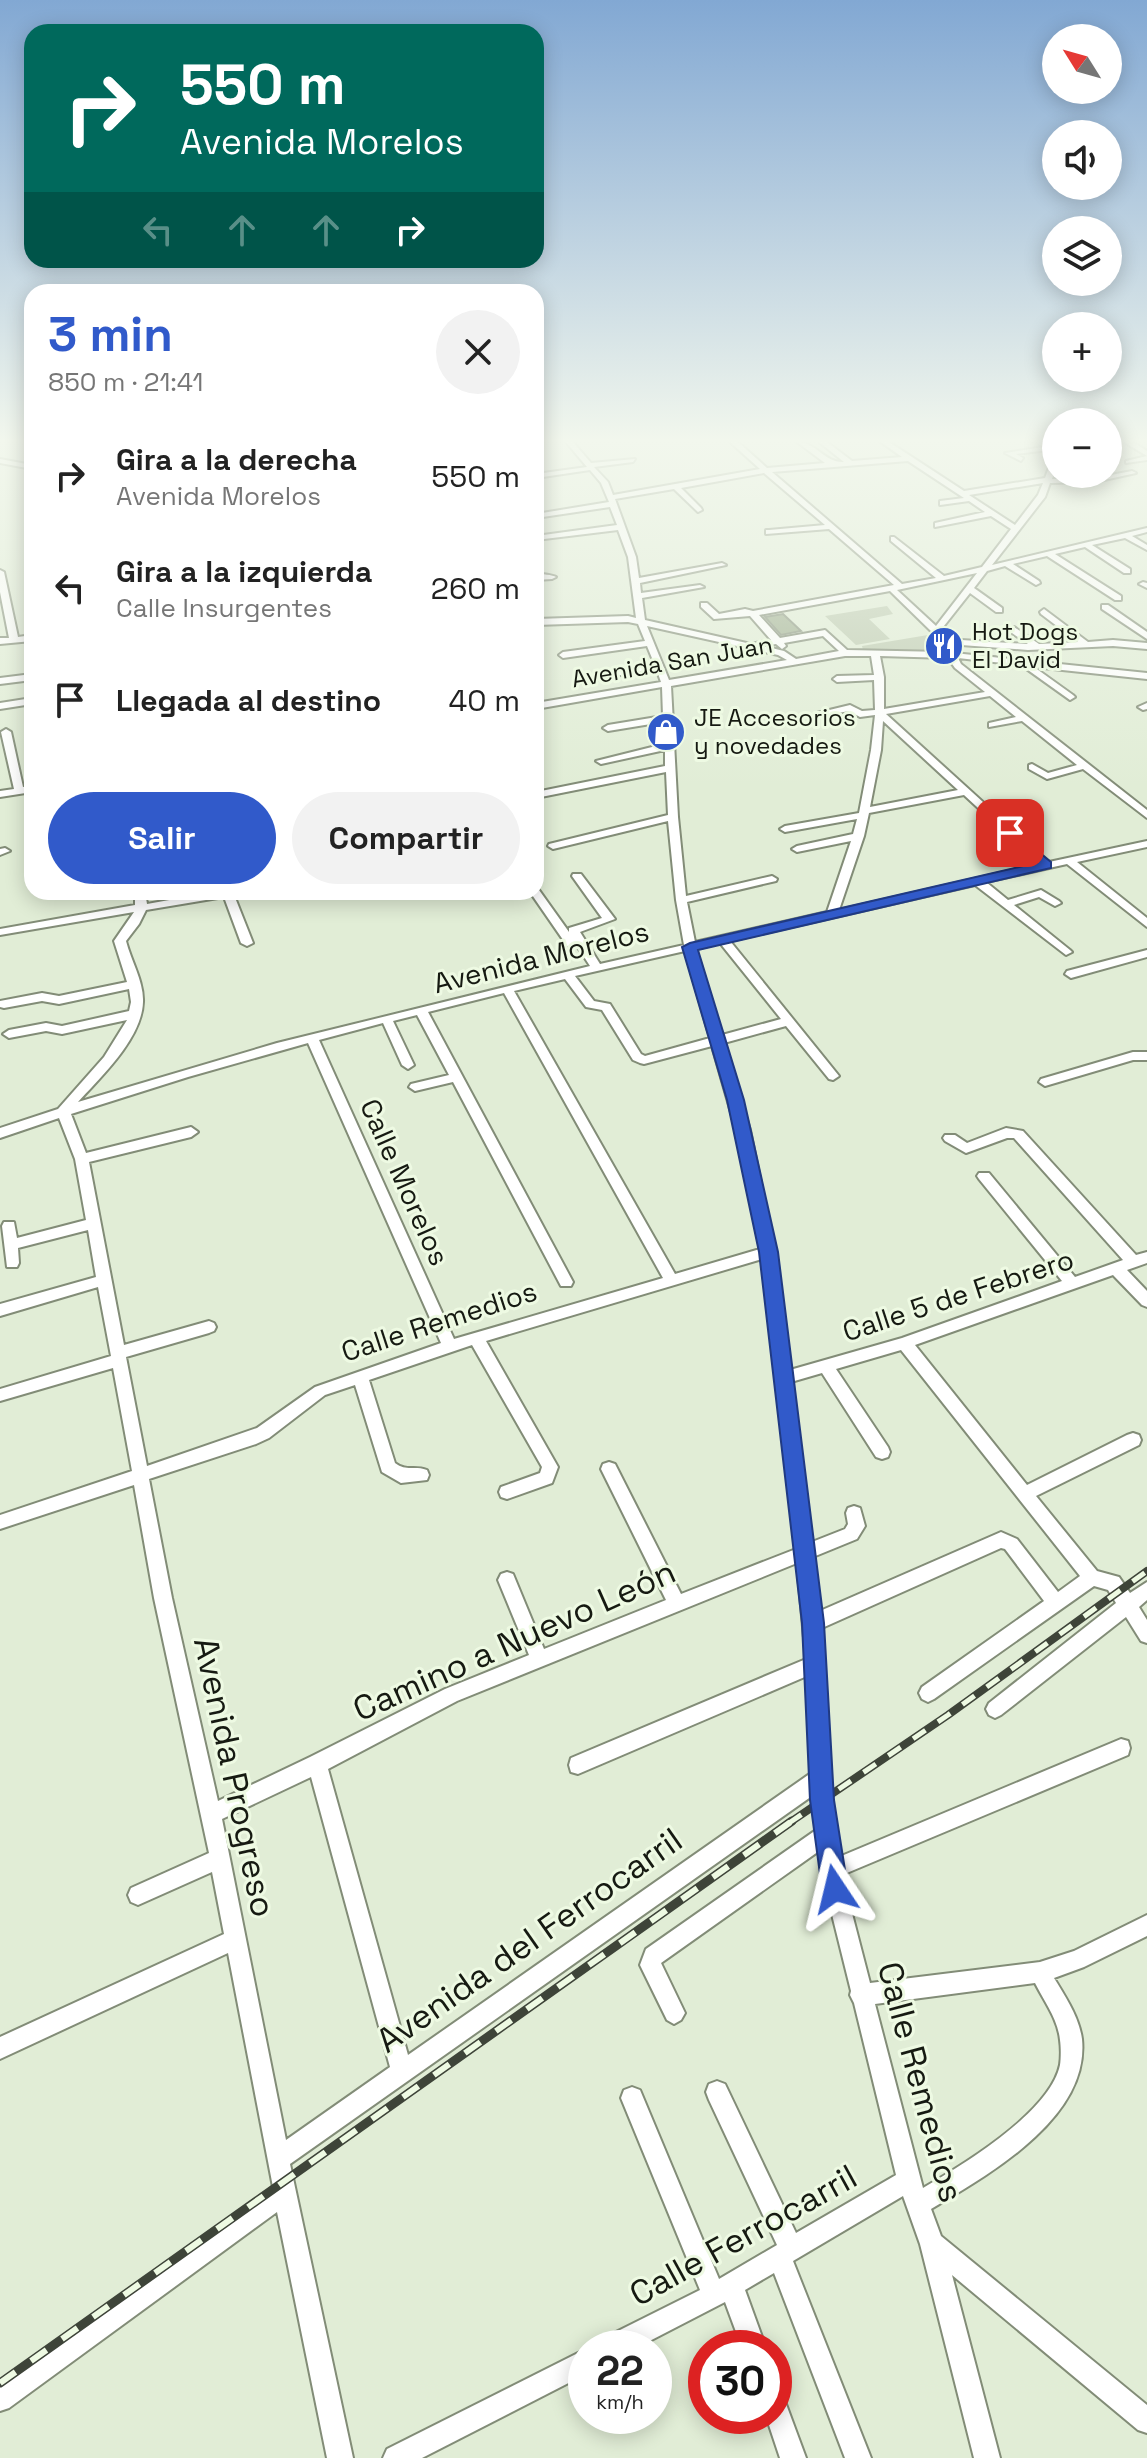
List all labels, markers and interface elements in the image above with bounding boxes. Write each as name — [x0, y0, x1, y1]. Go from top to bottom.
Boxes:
north arrow — [1042, 24, 1122, 104]
map controls — [1042, 24, 1122, 488]
text: 550 m — [180, 49, 346, 120]
icon: right — [48, 56, 152, 160]
text: Avenida Morelos — [180, 119, 464, 165]
button: sound — [1042, 120, 1122, 200]
icon: left — [136, 208, 180, 252]
icon: ahead — [220, 208, 264, 252]
icon: ahead — [304, 208, 348, 252]
icon: right — [388, 208, 432, 252]
button: layers — [1042, 216, 1122, 296]
text: 3 min — [48, 304, 173, 365]
button: close — [436, 310, 520, 394]
button: + — [1042, 312, 1122, 392]
text: 850 m · 21:41 — [48, 365, 203, 399]
button: − — [1042, 408, 1122, 488]
text: Gira a la derecha — [116, 440, 357, 479]
icon: right — [48, 454, 92, 498]
text: 550 m — [431, 457, 520, 496]
text: Avenida Morelos — [116, 479, 321, 513]
text: Gira a la izquierda — [116, 552, 372, 591]
icon: left — [48, 566, 92, 610]
text: 260 m — [431, 569, 520, 608]
text: Calle Insurgentes — [116, 591, 332, 625]
place label: Hot Dogs El David — [972, 616, 1078, 675]
restaurant icon: Hot Dogs El David — [923, 625, 965, 667]
street label: Avenida San Juan — [569, 629, 775, 694]
icon: arrive — [48, 678, 92, 722]
text: Llegada al destino — [116, 681, 381, 720]
text: 40 m — [449, 681, 520, 720]
place label: JE Accesorios y novedades — [694, 702, 856, 761]
shop icon: JE Accesorios y novedades — [645, 711, 687, 753]
button: Salir — [48, 792, 276, 884]
button: Compartir — [292, 792, 520, 884]
pin — [976, 799, 1044, 867]
icon: arrive — [988, 811, 1032, 855]
street label: Avenida Morelos — [430, 913, 652, 1001]
street label: Calle Morelos — [352, 1093, 458, 1271]
street label: Calle 5 de Febrero — [838, 1241, 1078, 1349]
street label: Calle Remedios — [337, 1272, 541, 1370]
street label: Camino a Nuevo León — [346, 1550, 682, 1731]
street label: Avenida Progreso — [184, 1633, 285, 1921]
street label: Avenida del Ferrocarril — [368, 1819, 691, 2062]
position arrow — [793, 1847, 877, 1931]
street label: Calle Remedios — [868, 1957, 973, 2207]
street label: Calle Ferrocarril — [622, 2155, 864, 2316]
speed limit sign: 30 — [688, 2330, 792, 2434]
text: 22 — [596, 2346, 644, 2397]
text: km/h — [596, 2389, 644, 2415]

